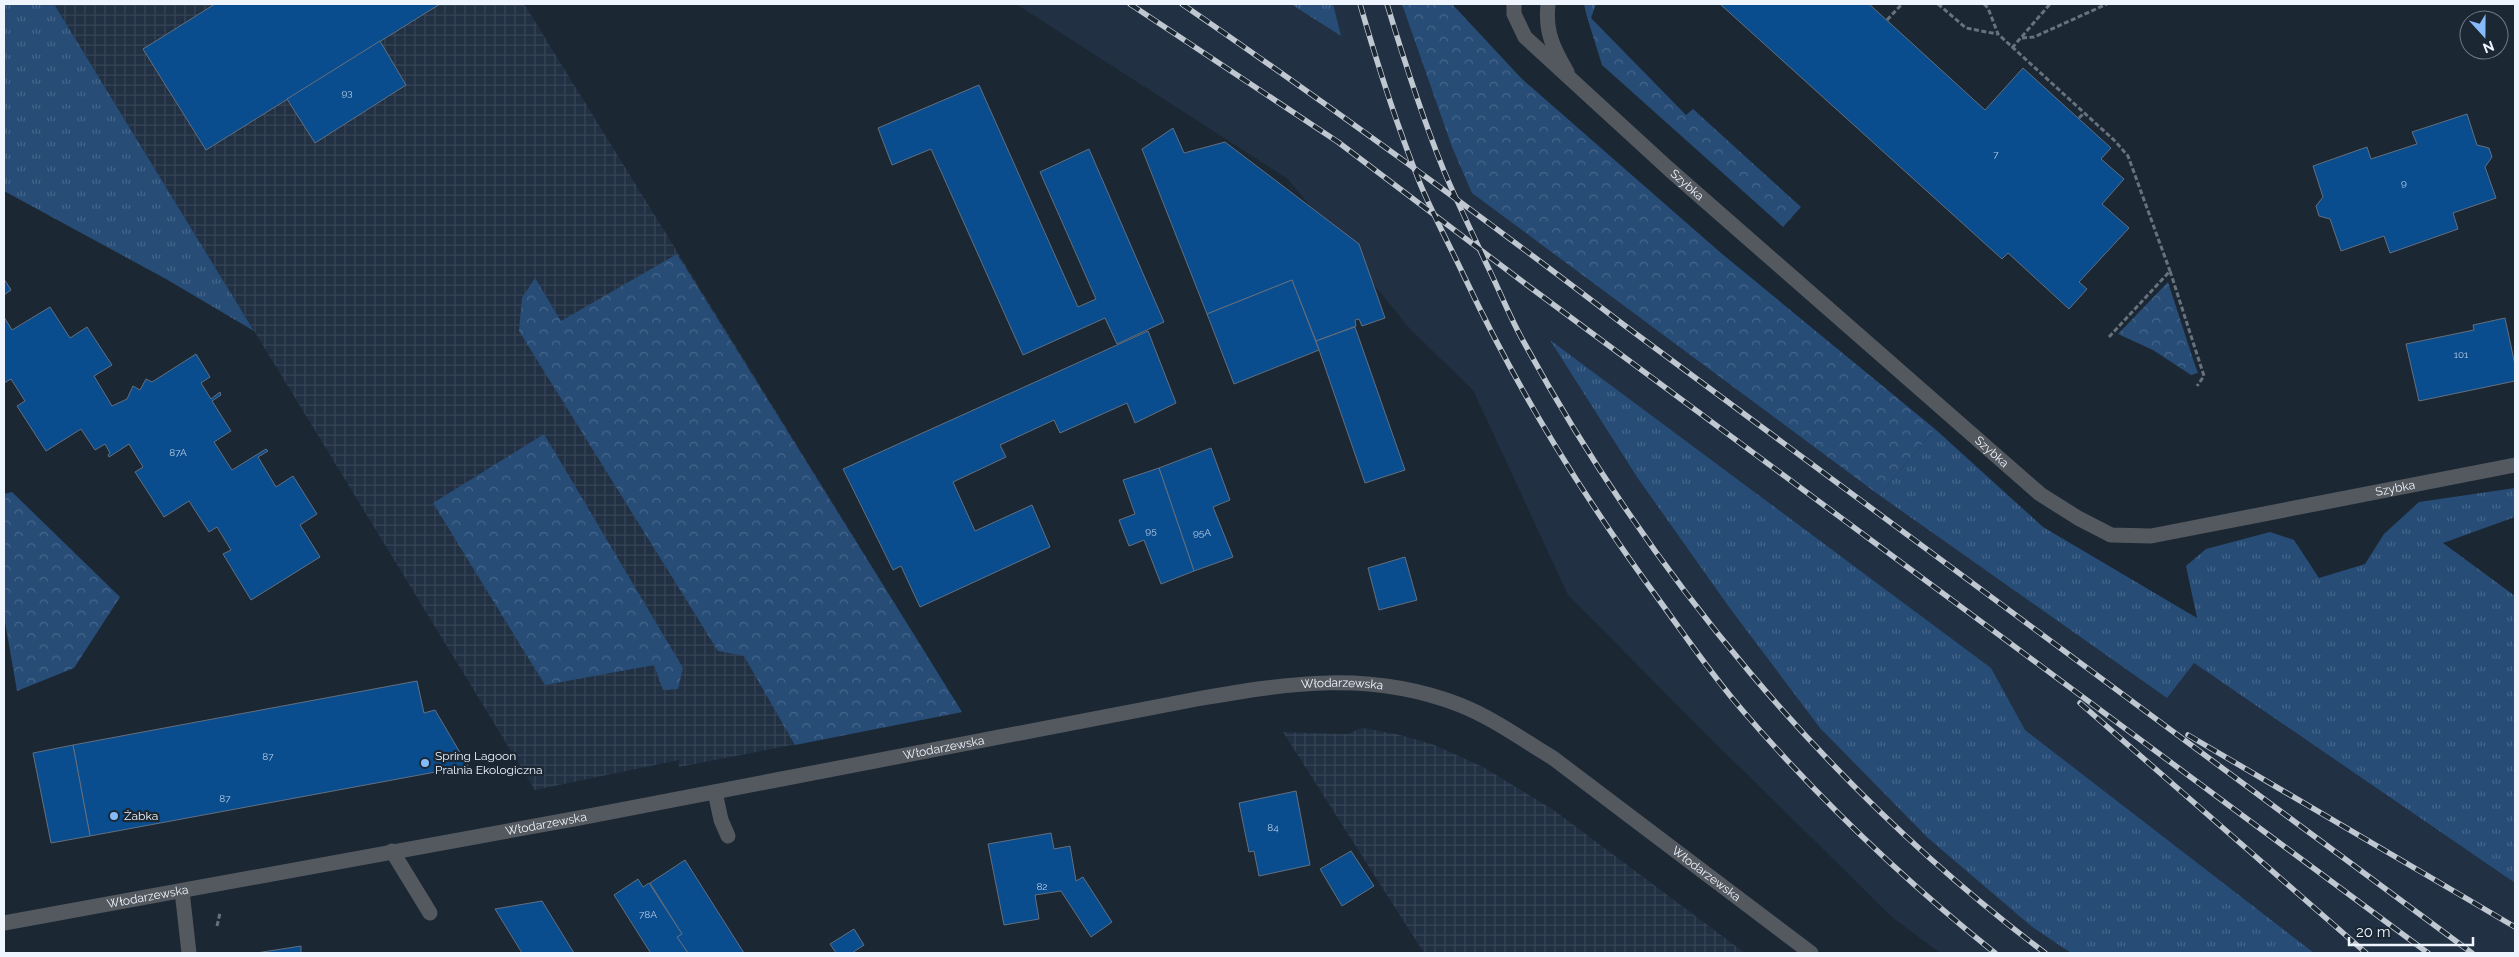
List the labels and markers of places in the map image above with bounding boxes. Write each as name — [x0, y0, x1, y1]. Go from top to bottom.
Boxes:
place label: Spring Lagoon Pralnia Ekologiczna — [435, 749, 543, 777]
marker: Spring Lagoon Pralnia Ekologiczna — [419, 757, 431, 769]
place label: Żabka — [124, 809, 158, 823]
marker: Żabka — [108, 810, 120, 822]

